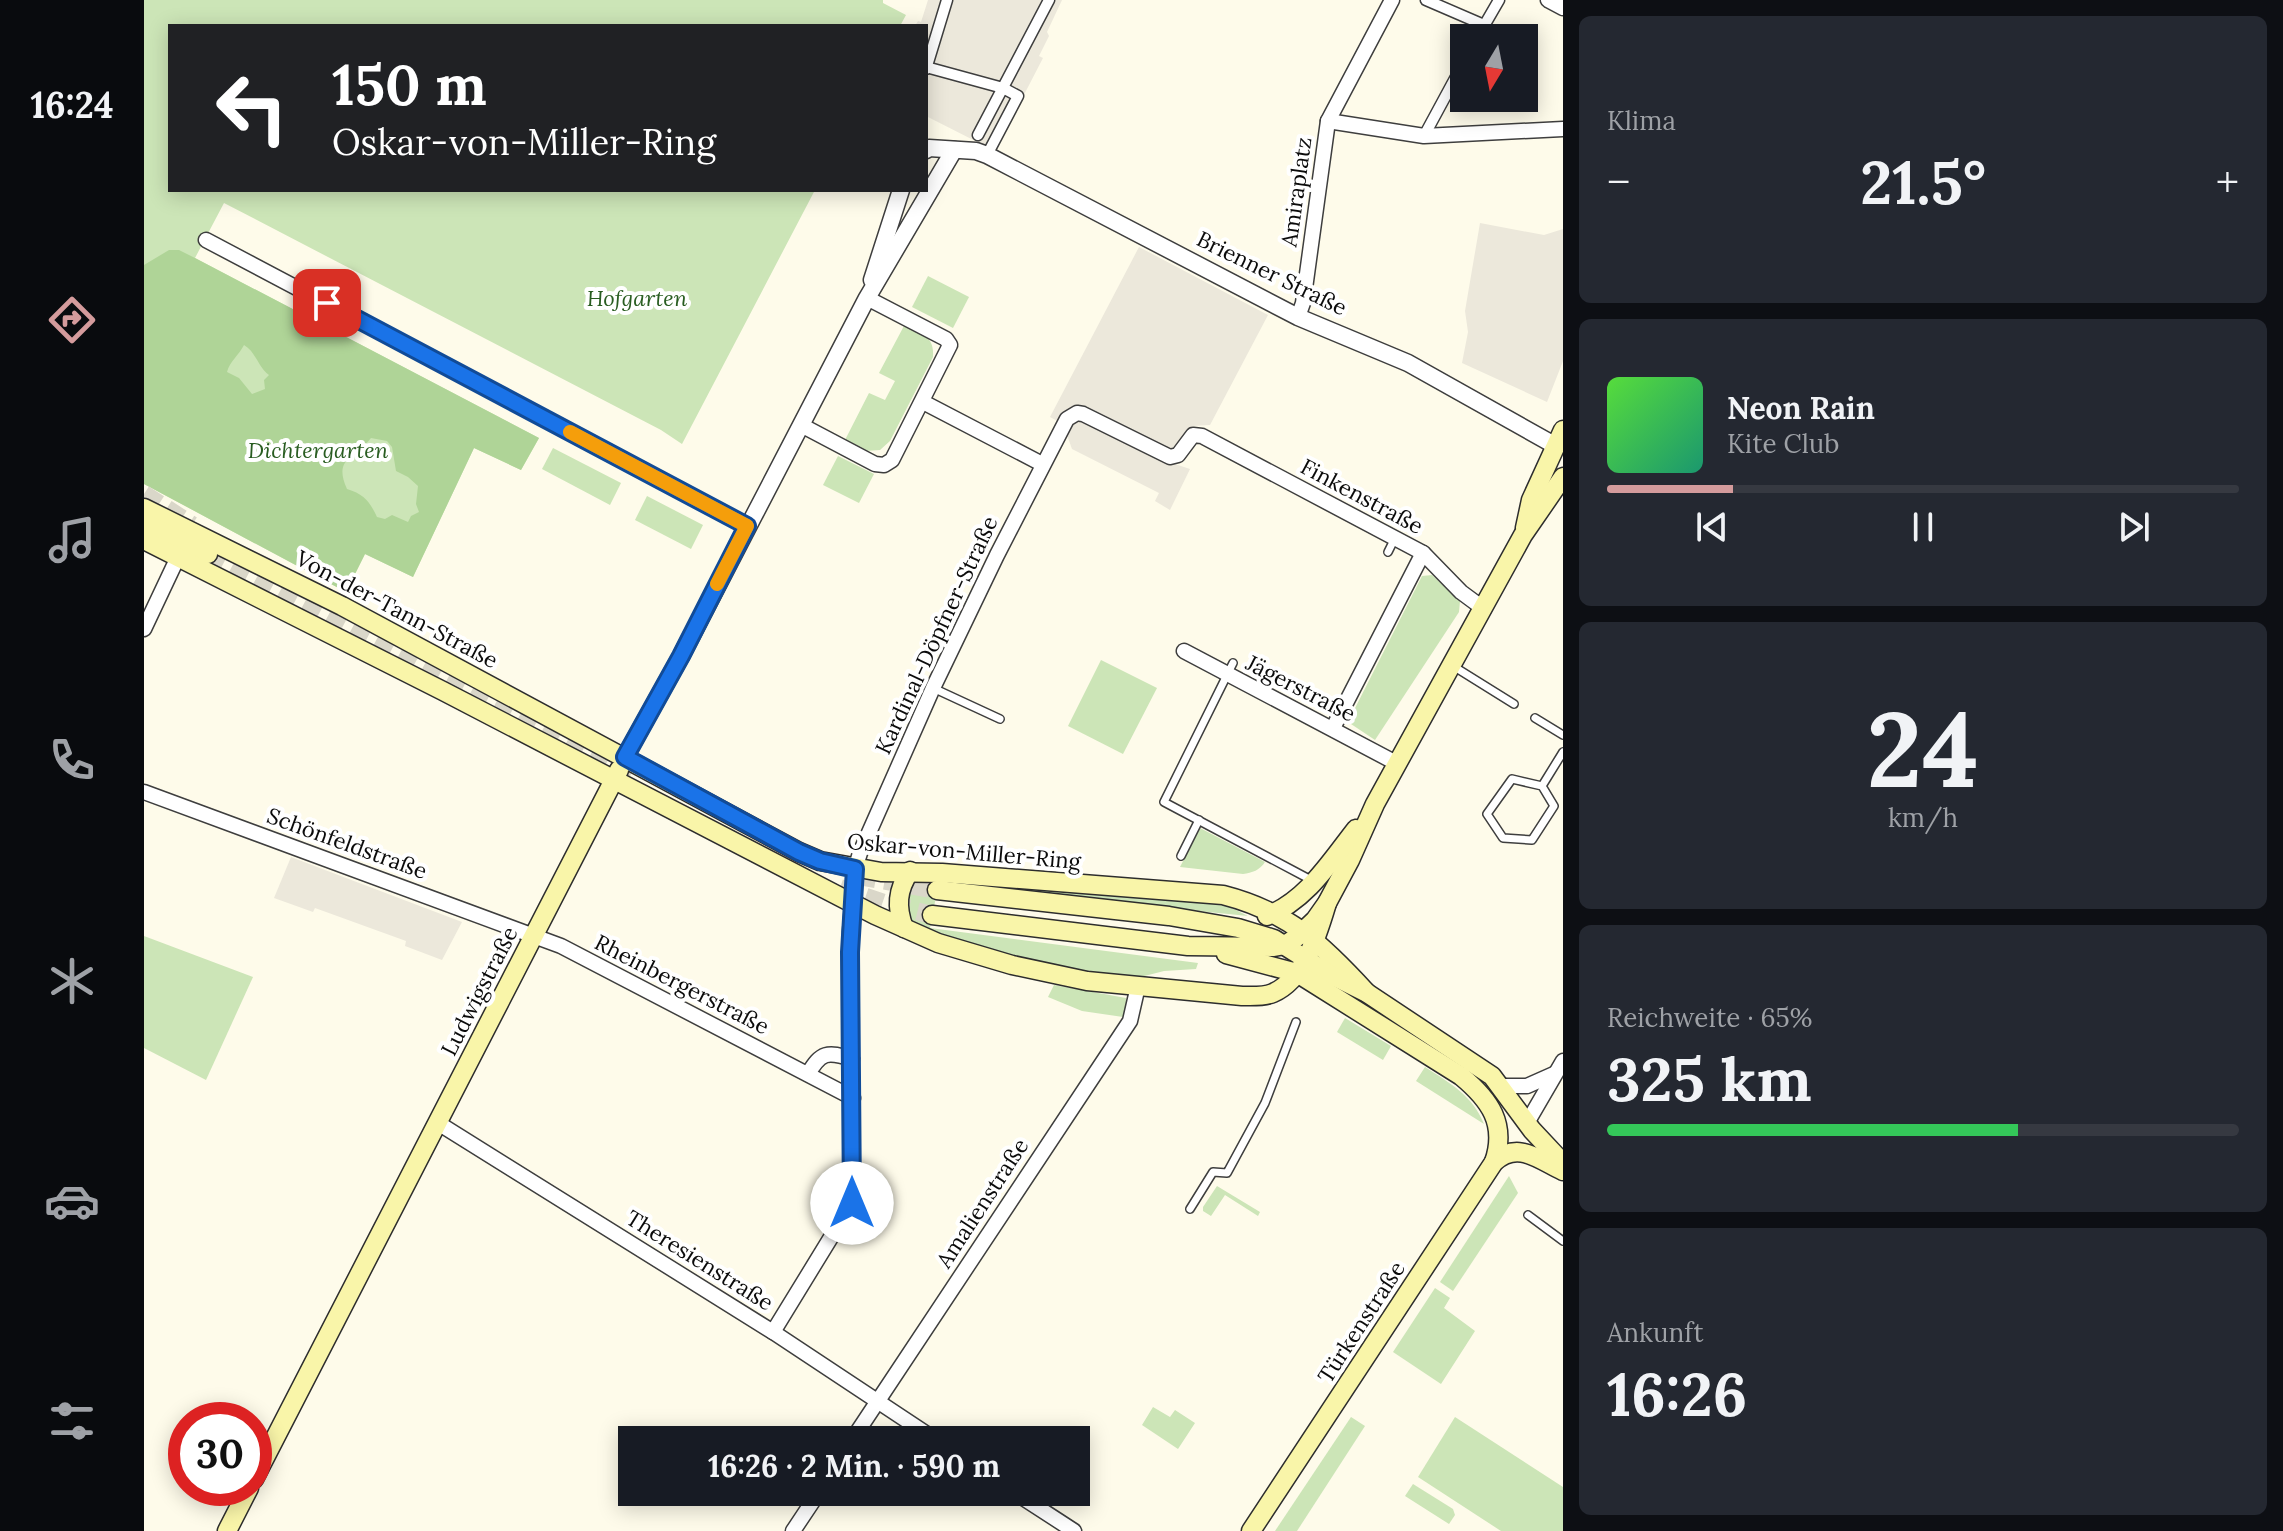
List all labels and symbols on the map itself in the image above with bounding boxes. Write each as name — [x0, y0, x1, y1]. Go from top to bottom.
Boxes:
north arrow — [1450, 24, 1538, 112]
street label: Amiraplatz — [1274, 135, 1318, 250]
street label: Brienner Straße — [1192, 225, 1352, 321]
pin — [293, 269, 361, 337]
park label: Hofgarten — [587, 284, 688, 312]
park label: Dichtergarten — [248, 436, 389, 464]
street label: Finkenstraße — [1296, 452, 1428, 540]
street label: Kardinal-Döpfner-Straße — [868, 511, 1004, 759]
street label: Von-der-Tann-Straße — [290, 543, 503, 674]
street label: Jägerstraße — [1241, 648, 1360, 728]
street label: Schönfeldstraße — [263, 801, 431, 885]
street label: Oskar-von-Miller-Ring — [846, 827, 1083, 875]
street label: Ludwigstraße — [434, 922, 524, 1060]
street label: Rheinbergerstraße — [590, 928, 774, 1040]
street label: Amalienstraße — [929, 1133, 1034, 1274]
position arrow — [810, 1161, 894, 1245]
street label: Theresienstraße — [621, 1203, 779, 1317]
street label: Türkenstraße — [1311, 1256, 1411, 1388]
speed limit sign: 30 — [168, 1402, 272, 1506]

